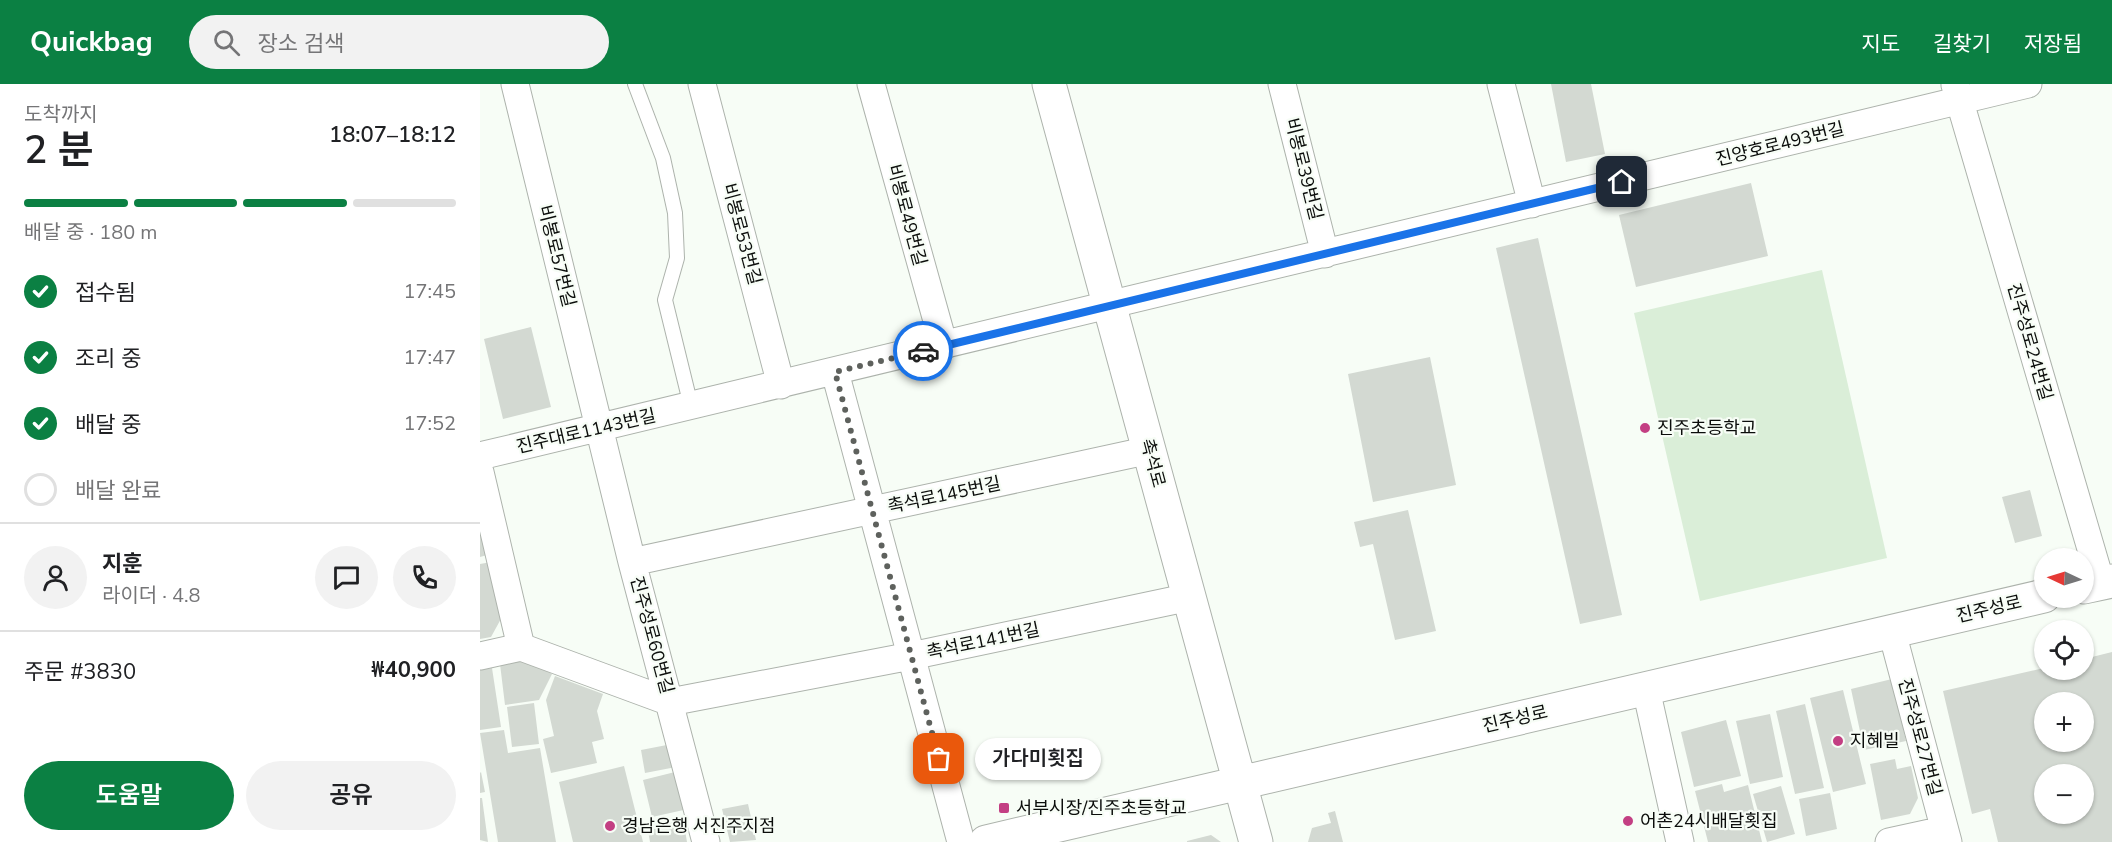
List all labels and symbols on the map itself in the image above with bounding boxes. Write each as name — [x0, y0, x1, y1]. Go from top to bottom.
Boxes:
street label: 비봉로39번길 — [1280, 115, 1328, 223]
street label: 진양호로493번길 — [1713, 116, 1847, 172]
pin — [1596, 156, 1647, 207]
street label: 비봉로49번길 — [882, 161, 932, 269]
street label: 비봉로53번길 — [717, 180, 767, 288]
street label: 비봉로57번길 — [533, 202, 581, 310]
street label: 진주성로24번길 — [2002, 281, 2058, 403]
courier — [893, 321, 953, 381]
street label: 진주대로1143번길 — [514, 403, 658, 459]
place label: 진주초등학교 — [1657, 416, 1756, 440]
marker: 진주초등학교 — [1638, 421, 1652, 435]
street label: 촉석로 — [1135, 436, 1171, 490]
street label: 촉석로145번길 — [885, 471, 1003, 519]
north arrow — [2034, 548, 2094, 608]
street label: 진주성로60번길 — [625, 573, 679, 697]
street label: 진주성로 — [1954, 590, 2024, 628]
street label: 촉석로141번길 — [924, 617, 1042, 665]
street label: 진주성로27번길 — [1893, 675, 1947, 799]
street label: 진주성로 — [1480, 700, 1550, 738]
place label: 지혜빌 — [1850, 729, 1900, 753]
pin — [913, 733, 964, 784]
marker: 지혜빌 — [1831, 734, 1845, 748]
callout: 가다미횟집 — [975, 738, 1101, 780]
place label: 서부시장/진주초등학교 — [1016, 796, 1187, 820]
marker: 서부시장/진주초등학교 — [997, 801, 1011, 815]
place label: 어촌24시배달횟집 — [1640, 809, 1778, 833]
place label: 경남은행 서진주지점 — [622, 814, 776, 838]
marker: 어촌24시배달횟집 — [1621, 814, 1635, 828]
marker: 경남은행 서진주지점 — [603, 819, 617, 833]

